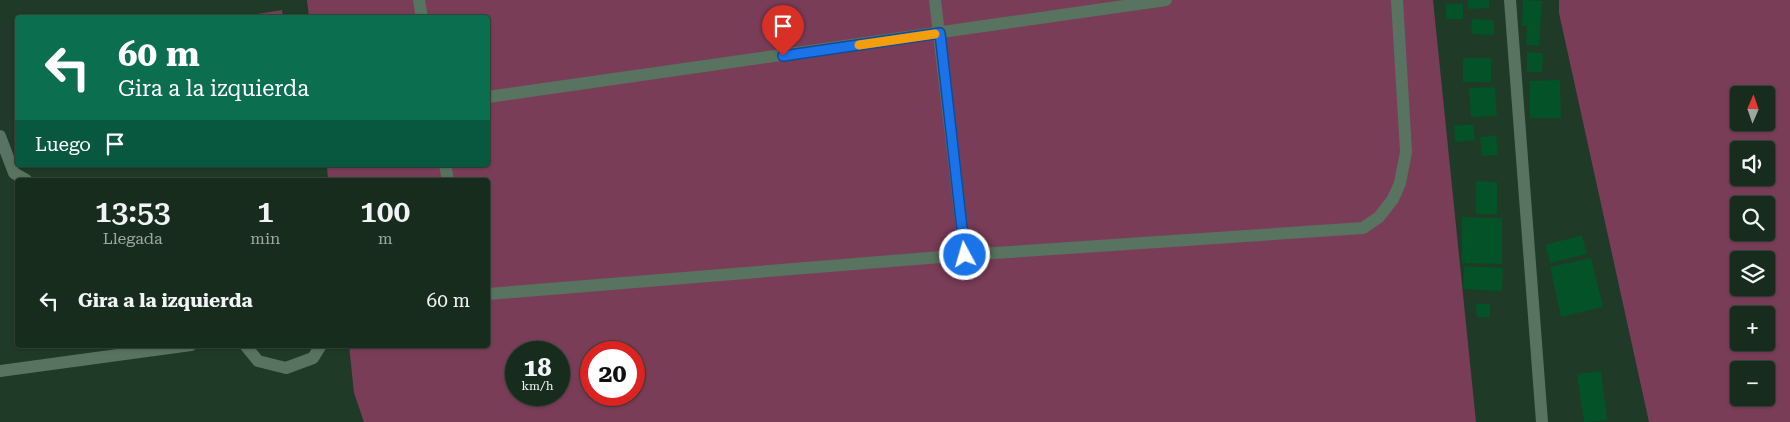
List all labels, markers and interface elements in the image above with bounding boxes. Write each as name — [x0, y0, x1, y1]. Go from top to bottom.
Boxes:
pin — [762, 5, 804, 56]
icon: arrive — [769, 12, 797, 40]
text: 60 m — [118, 34, 200, 75]
icon: left — [35, 35, 100, 100]
text: Gira a la izquierda — [118, 76, 309, 101]
north arrow — [1730, 86, 1775, 131]
map controls — [1730, 86, 1775, 406]
icon: arrive — [101, 130, 129, 158]
text: Luego — [35, 133, 91, 156]
button: sound — [1730, 141, 1775, 186]
text: 13:53 — [95, 194, 171, 229]
text: 1 — [257, 194, 274, 229]
text: 100 — [360, 194, 410, 229]
button: search — [1730, 196, 1775, 241]
position arrow — [938, 228, 990, 280]
text: Llegada — [103, 229, 163, 248]
text: min — [250, 229, 280, 248]
text: m — [378, 229, 392, 248]
button: layers — [1730, 251, 1775, 296]
icon: left — [35, 287, 63, 315]
text: Gira a la izquierda — [78, 289, 253, 312]
text: 60 m — [427, 289, 470, 312]
button: + — [1730, 306, 1775, 351]
speed limit sign: 20 — [580, 341, 645, 406]
text: 18 — [523, 353, 552, 382]
button: − — [1730, 361, 1775, 406]
text: km/h — [521, 379, 554, 393]

